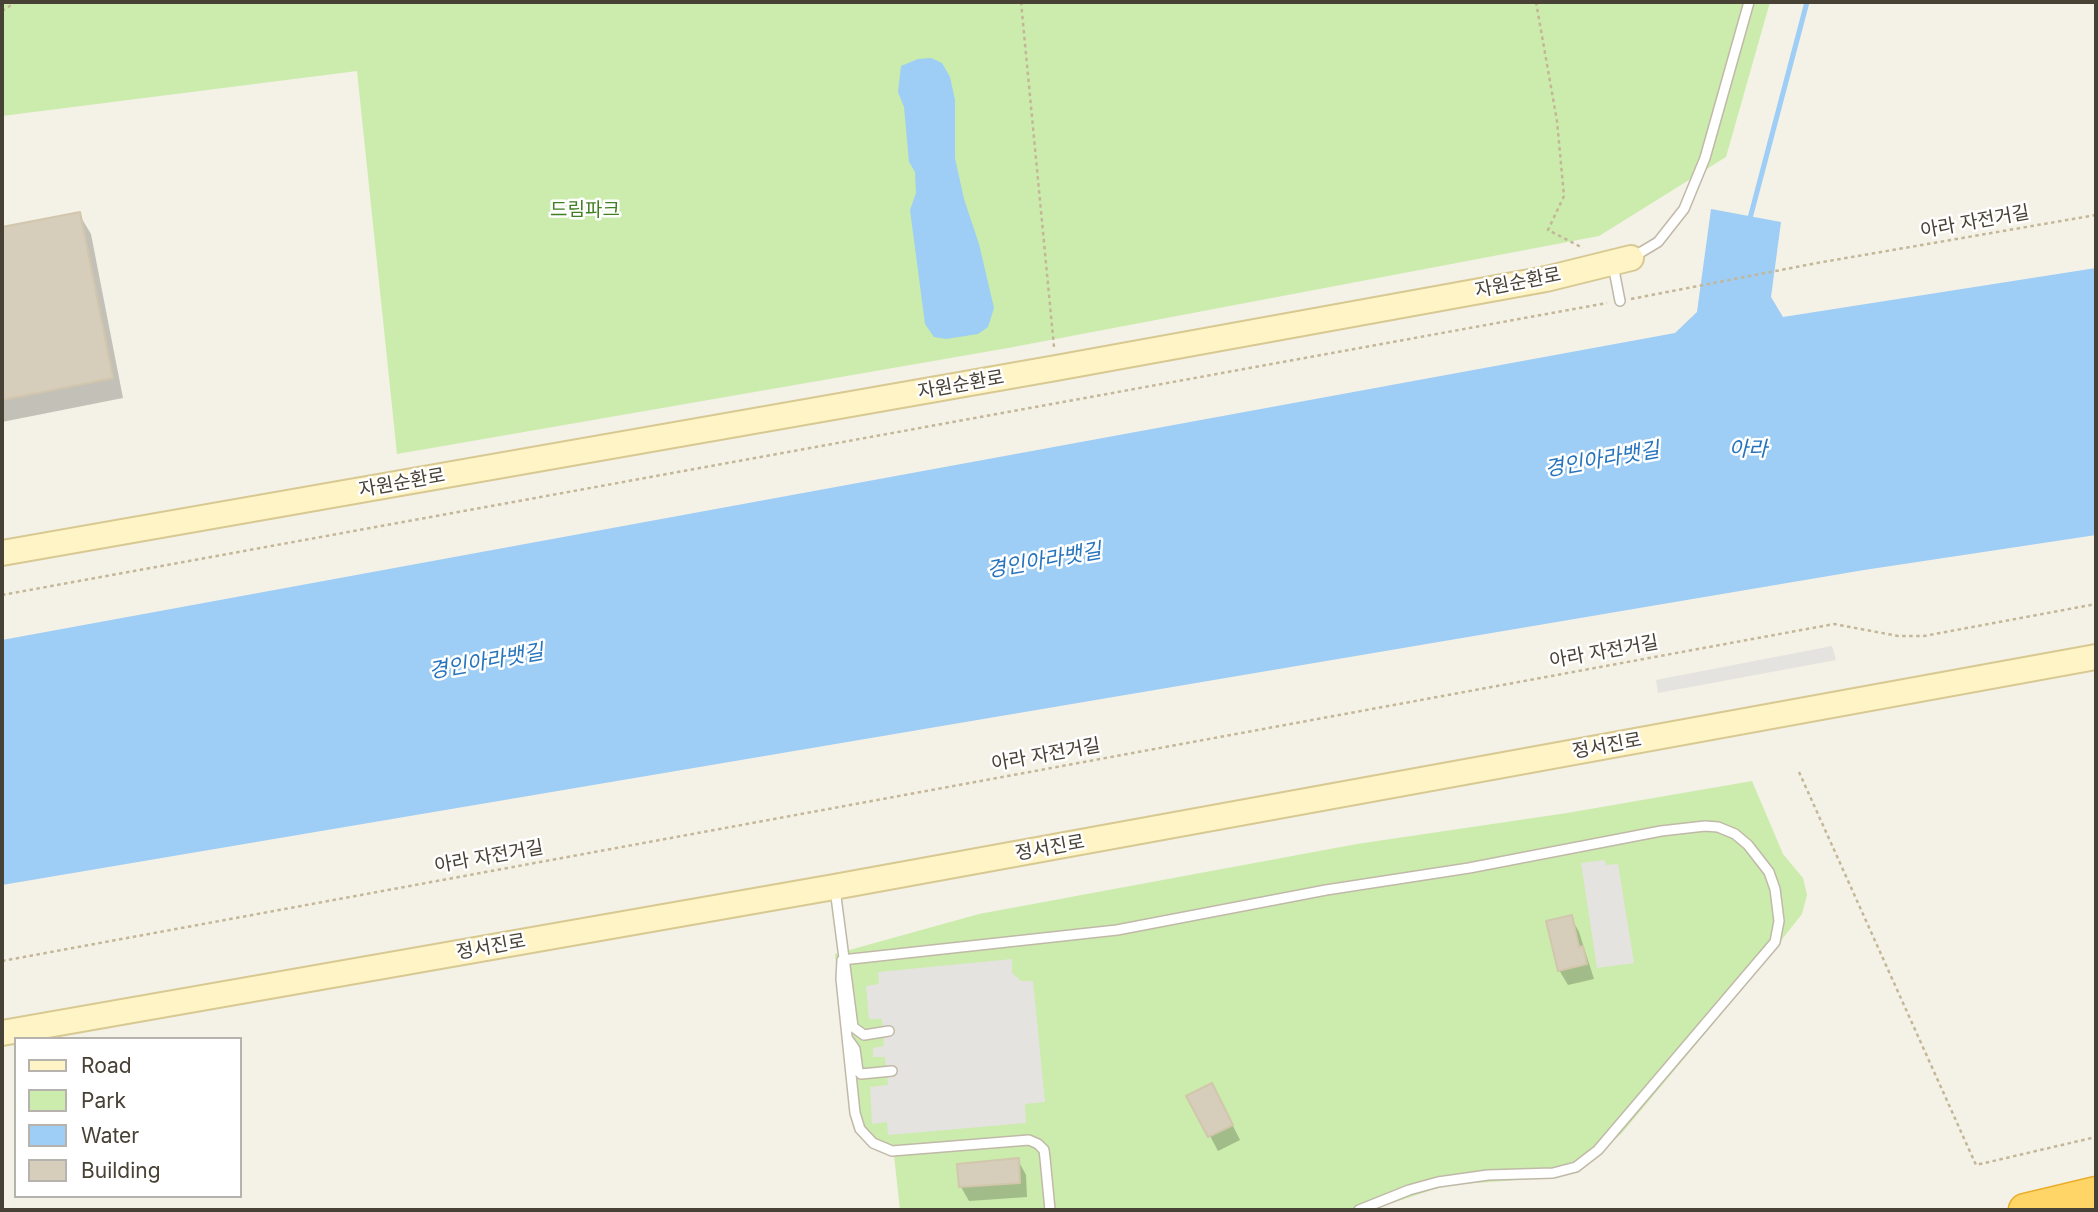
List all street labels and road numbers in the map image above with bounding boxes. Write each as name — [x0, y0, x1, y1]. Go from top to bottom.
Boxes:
street label: 아라 자전거길 — [1919, 201, 2031, 243]
street label: 자원순환로 — [1473, 263, 1563, 303]
street label: 자원순환로 — [916, 366, 1006, 404]
street label: 자원순환로 — [357, 464, 447, 502]
street label: 아라 자전거길 — [1548, 631, 1660, 673]
street label: 정서진로 — [1571, 729, 1643, 763]
street label: 아라 자전거길 — [990, 734, 1102, 776]
street label: 정서진로 — [1014, 831, 1086, 865]
street label: 아라 자전거길 — [433, 836, 545, 878]
street label: 정서진로 — [455, 930, 527, 964]

